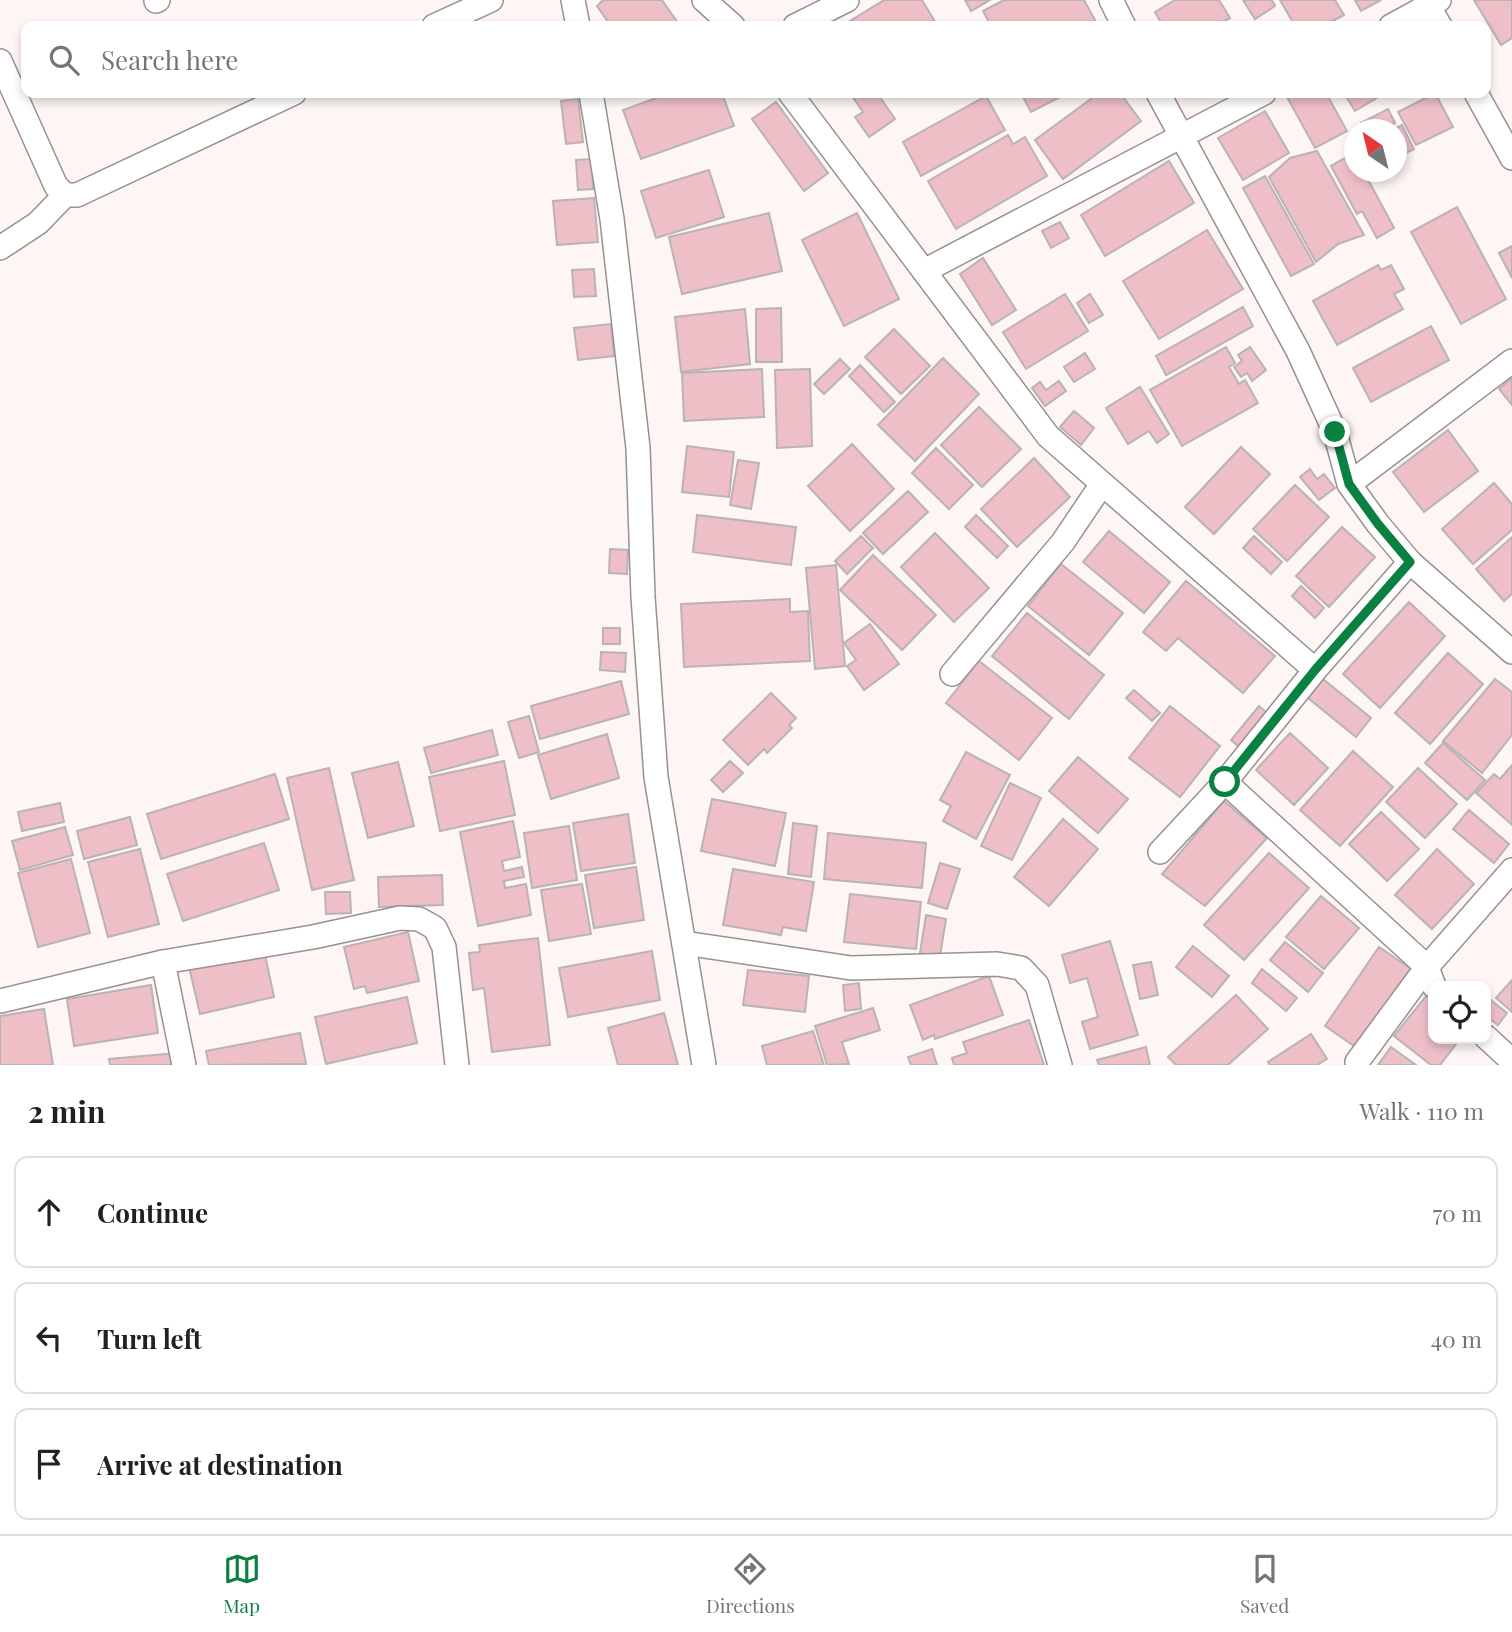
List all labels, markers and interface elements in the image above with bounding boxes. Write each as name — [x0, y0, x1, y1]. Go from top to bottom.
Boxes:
search box — [21, 21, 1491, 98]
icon: search — [45, 41, 83, 79]
text: Search here — [101, 42, 238, 77]
north arrow — [1344, 119, 1407, 182]
route end — [1319, 416, 1350, 447]
route start — [1209, 766, 1240, 797]
map controls — [1428, 981, 1491, 1044]
button: locate — [1428, 981, 1491, 1044]
text: 2 min — [28, 1091, 105, 1131]
text: Walk · 110 m — [1359, 1095, 1484, 1126]
icon: ahead — [30, 1193, 68, 1231]
text: Continue — [97, 1195, 208, 1230]
text: 70 m — [1433, 1197, 1482, 1228]
icon: left — [30, 1319, 68, 1357]
text: Turn left — [97, 1321, 202, 1356]
text: 40 m — [1431, 1323, 1482, 1354]
icon: arrive — [30, 1445, 68, 1483]
text: Arrive at destination — [97, 1447, 343, 1482]
tab: Map — [223, 1550, 261, 1618]
tab: Directions — [706, 1550, 795, 1618]
tab: Saved — [1240, 1550, 1289, 1618]

